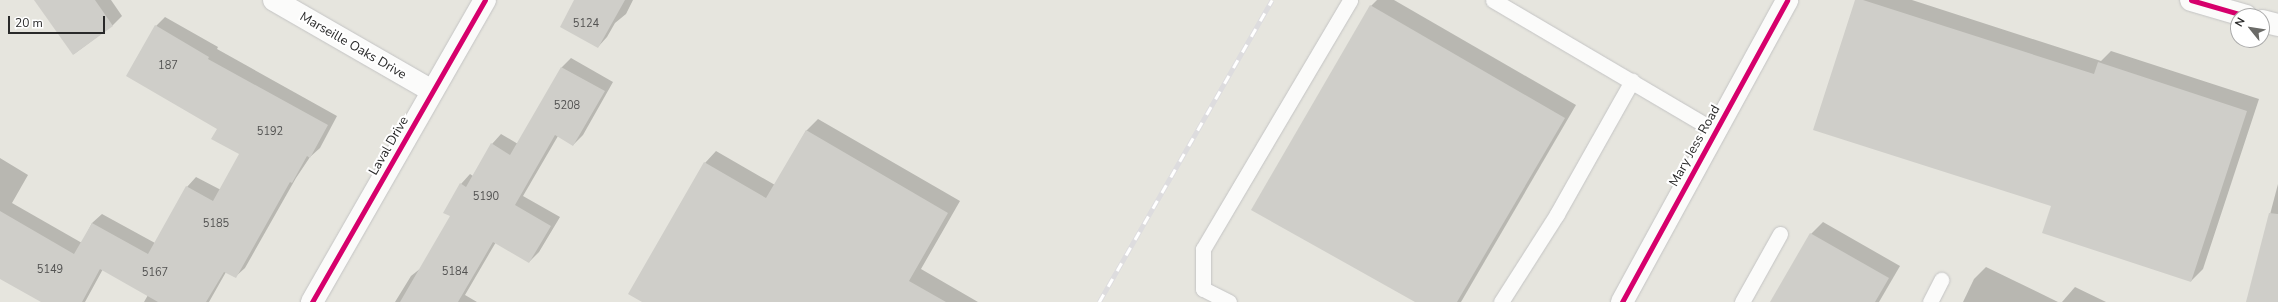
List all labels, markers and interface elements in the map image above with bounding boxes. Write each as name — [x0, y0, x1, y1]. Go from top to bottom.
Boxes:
scale bar — [10, 8, 107, 34]
north arrow — [2230, 8, 2270, 48]
street label: Marseille Oaks Drive — [297, 9, 409, 83]
text: 20 m — [15, 15, 43, 31]
text: N — [2231, 15, 2249, 30]
house number: 5124 — [573, 17, 599, 31]
house number: 187 — [158, 59, 178, 73]
house number: 5208 — [554, 99, 580, 113]
street label: Mary Jess Road — [1666, 103, 1724, 189]
street label: Laval Drive — [366, 114, 412, 178]
house number: 5192 — [257, 125, 283, 139]
house number: 5190 — [473, 190, 499, 204]
house number: 5185 — [203, 217, 229, 231]
house number: 5149 — [37, 263, 63, 277]
house number: 5184 — [442, 265, 468, 279]
house number: 5167 — [142, 266, 168, 280]

